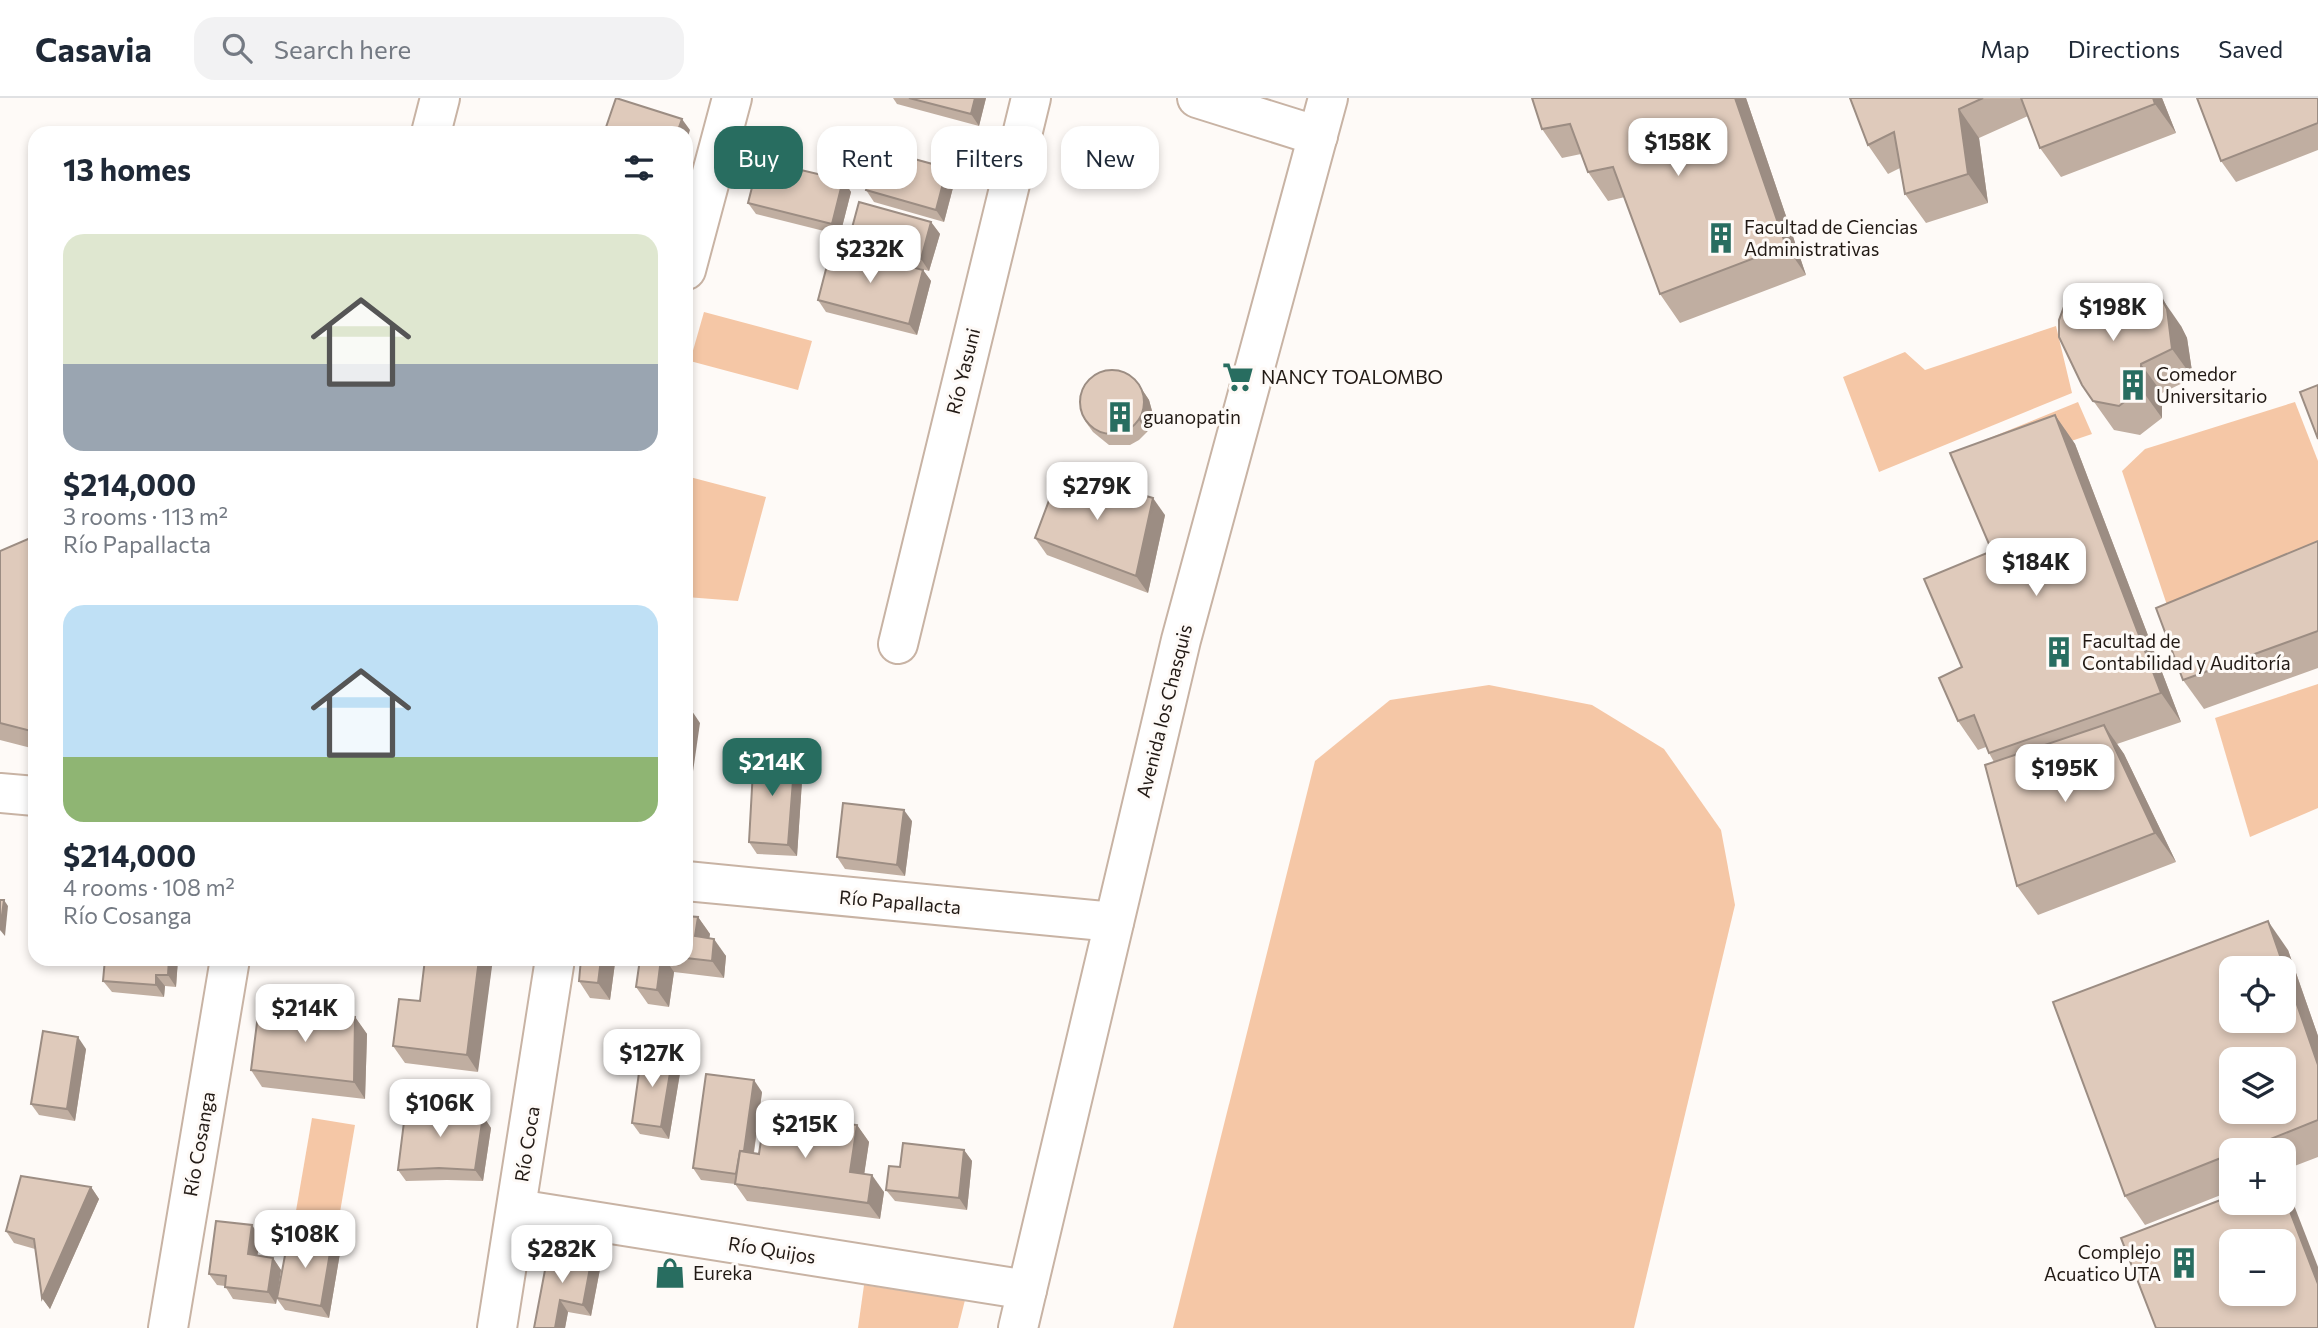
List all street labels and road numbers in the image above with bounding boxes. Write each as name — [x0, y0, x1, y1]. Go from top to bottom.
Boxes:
street label: Río Yasuni — [941, 325, 984, 416]
street label: Avenida los Chasquis — [1131, 622, 1196, 800]
street label: Río Papallacta — [838, 885, 962, 918]
street label: Río Cosanga — [178, 1090, 219, 1198]
street label: Río Coca — [509, 1104, 544, 1183]
street label: Río Quijos — [727, 1231, 817, 1268]

